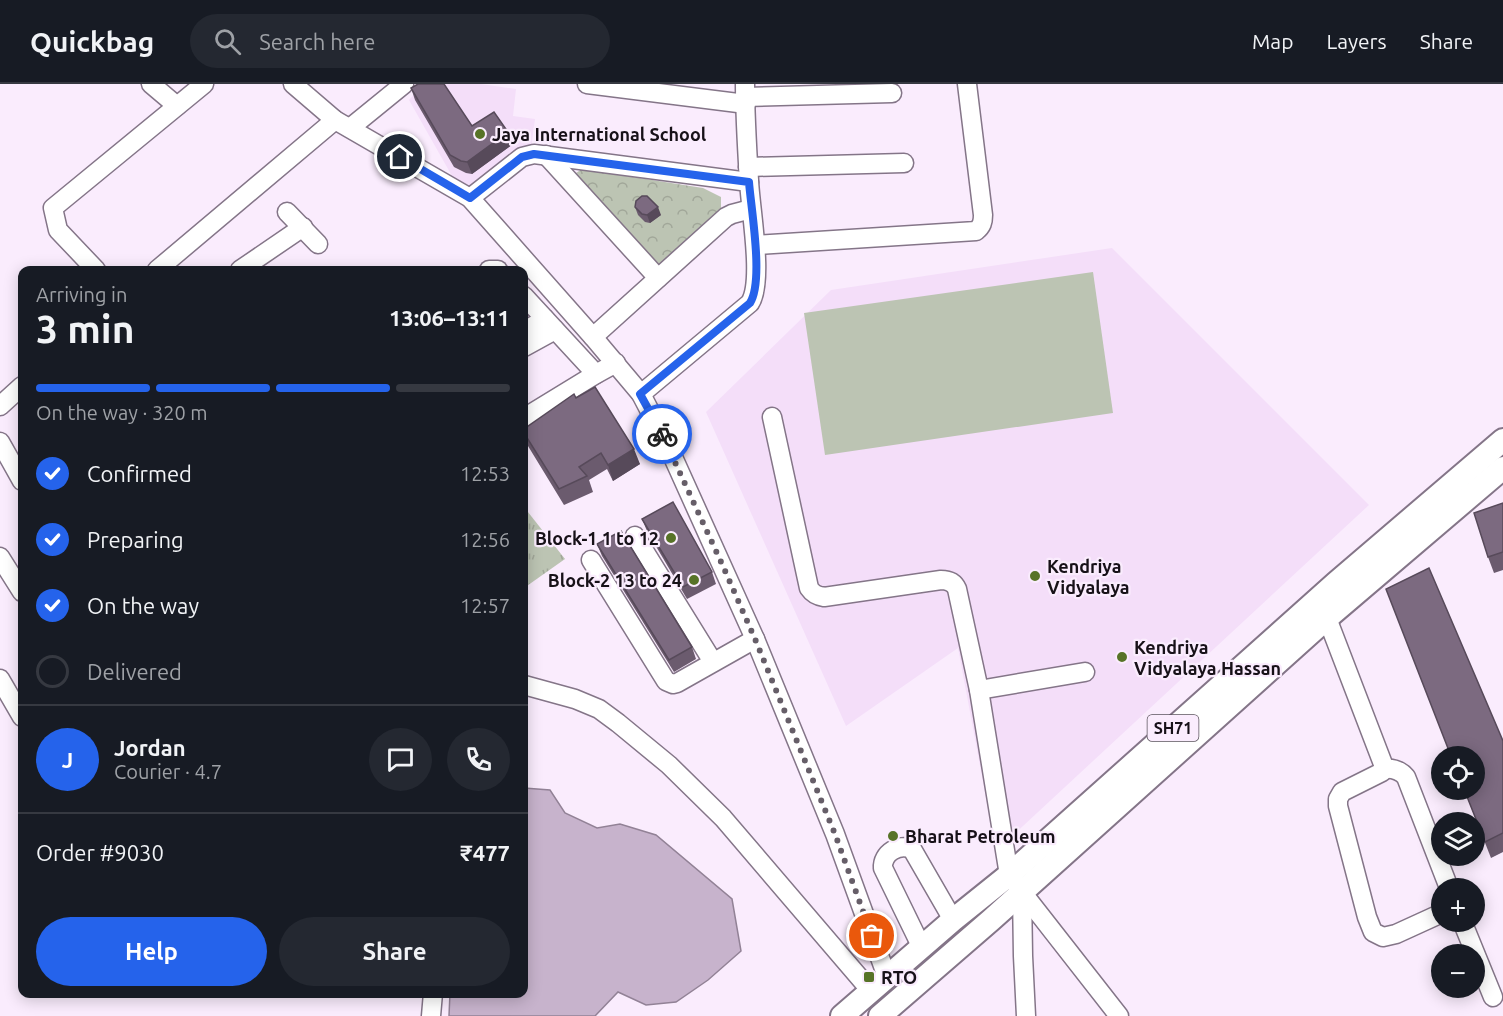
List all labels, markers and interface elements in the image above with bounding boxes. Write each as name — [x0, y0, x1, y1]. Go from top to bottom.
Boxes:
search box — [190, 14, 610, 68]
icon: search — [211, 25, 244, 58]
text: Quickbag — [30, 26, 154, 57]
text: Search here — [259, 29, 375, 54]
text: Map — [1252, 29, 1293, 53]
text: Layers — [1326, 29, 1387, 53]
text: Share — [1420, 29, 1473, 53]
place label: Jaya International School — [492, 124, 707, 144]
marker: Jaya International School — [473, 127, 487, 141]
pin — [374, 131, 425, 182]
icon: home — [383, 140, 416, 173]
text: Arriving in — [36, 283, 127, 306]
text: 13:06–13:11 — [389, 305, 510, 330]
text: 3 min — [36, 307, 135, 350]
text: On the way · 320 m — [36, 401, 208, 424]
courier — [632, 404, 692, 464]
icon: bike — [646, 418, 679, 451]
icon: check — [36, 457, 69, 490]
text: Confirmed — [87, 461, 192, 486]
text: 12:53 — [460, 462, 510, 485]
icon: check — [36, 523, 69, 556]
text: Preparing — [87, 527, 184, 552]
text: 12:56 — [460, 528, 510, 551]
place label: Block-1 1 to 12 — [535, 528, 659, 548]
marker: Block-1 1 to 12 — [664, 531, 678, 545]
place label: Kendriya Vidyalaya — [1047, 556, 1130, 597]
marker: Kendriya Vidyalaya — [1028, 569, 1042, 583]
place label: Block-2 13 to 24 — [548, 570, 682, 590]
marker: Block-2 13 to 24 — [687, 573, 701, 587]
icon: check — [36, 589, 69, 622]
text: On the way — [87, 593, 199, 618]
text: 12:57 — [460, 594, 510, 617]
place label: Kendriya Vidyalaya Hassan — [1134, 637, 1281, 678]
marker: Kendriya Vidyalaya Hassan — [1115, 650, 1129, 664]
text: Delivered — [87, 659, 182, 684]
road number: SH71 — [1148, 715, 1198, 741]
button: chat — [369, 728, 432, 791]
button: phone — [447, 728, 510, 791]
text: Jordan — [114, 735, 186, 760]
map controls — [1431, 746, 1485, 998]
button: locate — [1431, 746, 1485, 800]
text: J — [62, 747, 73, 772]
text: Courier · 4.7 — [114, 760, 222, 783]
button: layers — [1431, 812, 1485, 866]
place label: Bharat Petroleum — [905, 826, 1055, 846]
marker: Bharat Petroleum — [886, 829, 900, 843]
text: Order #9030 — [36, 840, 164, 865]
text: ₹477 — [460, 840, 510, 865]
button: + — [1431, 878, 1485, 932]
pin — [846, 910, 897, 961]
button: Help — [36, 917, 267, 986]
button: Share — [279, 917, 510, 986]
icon: bag — [855, 919, 888, 952]
button: − — [1431, 944, 1485, 998]
place label: RTO — [881, 967, 917, 987]
marker: RTO — [862, 970, 876, 984]

